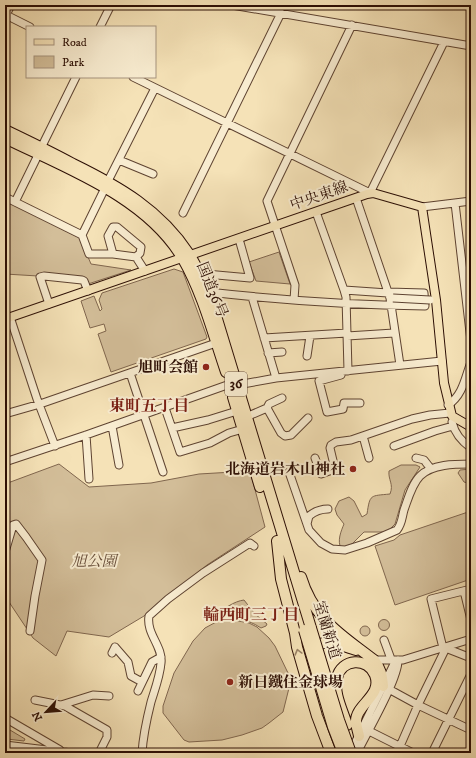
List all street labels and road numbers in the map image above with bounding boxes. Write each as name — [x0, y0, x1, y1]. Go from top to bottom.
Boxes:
street label: 中央東線 — [288, 177, 350, 215]
street label: 国道36号 — [192, 259, 232, 321]
road number: 36 — [225, 372, 247, 396]
street label: 室蘭新道 — [309, 599, 345, 661]

